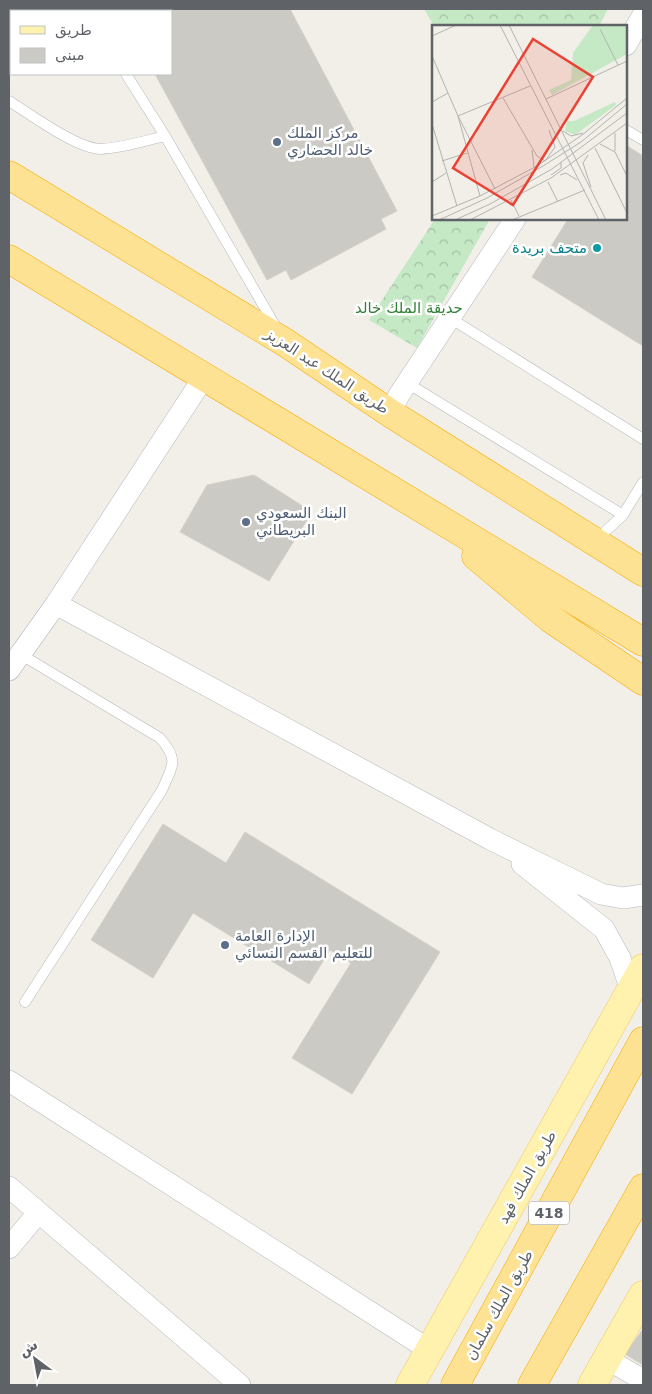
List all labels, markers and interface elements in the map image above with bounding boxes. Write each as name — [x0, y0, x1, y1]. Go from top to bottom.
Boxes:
legend — [10, 10, 172, 75]
text: طريق — [55, 21, 92, 39]
inset map — [432, 25, 627, 220]
text: مبنى — [55, 46, 85, 64]
place label: مركز الملك خالد الحضاري — [287, 124, 373, 160]
marker: مركز الملك خالد الحضاري — [271, 136, 283, 148]
place label: متحف بريدة — [512, 239, 587, 257]
marker: متحف بريدة — [591, 242, 603, 254]
park label: حديقة الملك خالد — [355, 299, 463, 317]
street label: طريق الملك عبد العزيز — [261, 324, 392, 418]
place label: البنك السعودي البريطاني — [256, 504, 347, 540]
marker: البنك السعودي البريطاني — [240, 516, 252, 528]
place label: الإدارة العامة للتعليم القسم النسائي — [235, 927, 373, 963]
marker: الإدارة العامة للتعليم القسم النسائي — [219, 939, 231, 951]
street label: طريق الملك فهد — [494, 1127, 560, 1227]
road number: 418 — [529, 1202, 569, 1224]
street label: طريق الملك سلمان — [461, 1247, 537, 1363]
north arrow — [10, 1334, 60, 1384]
text: ش — [16, 1336, 41, 1360]

